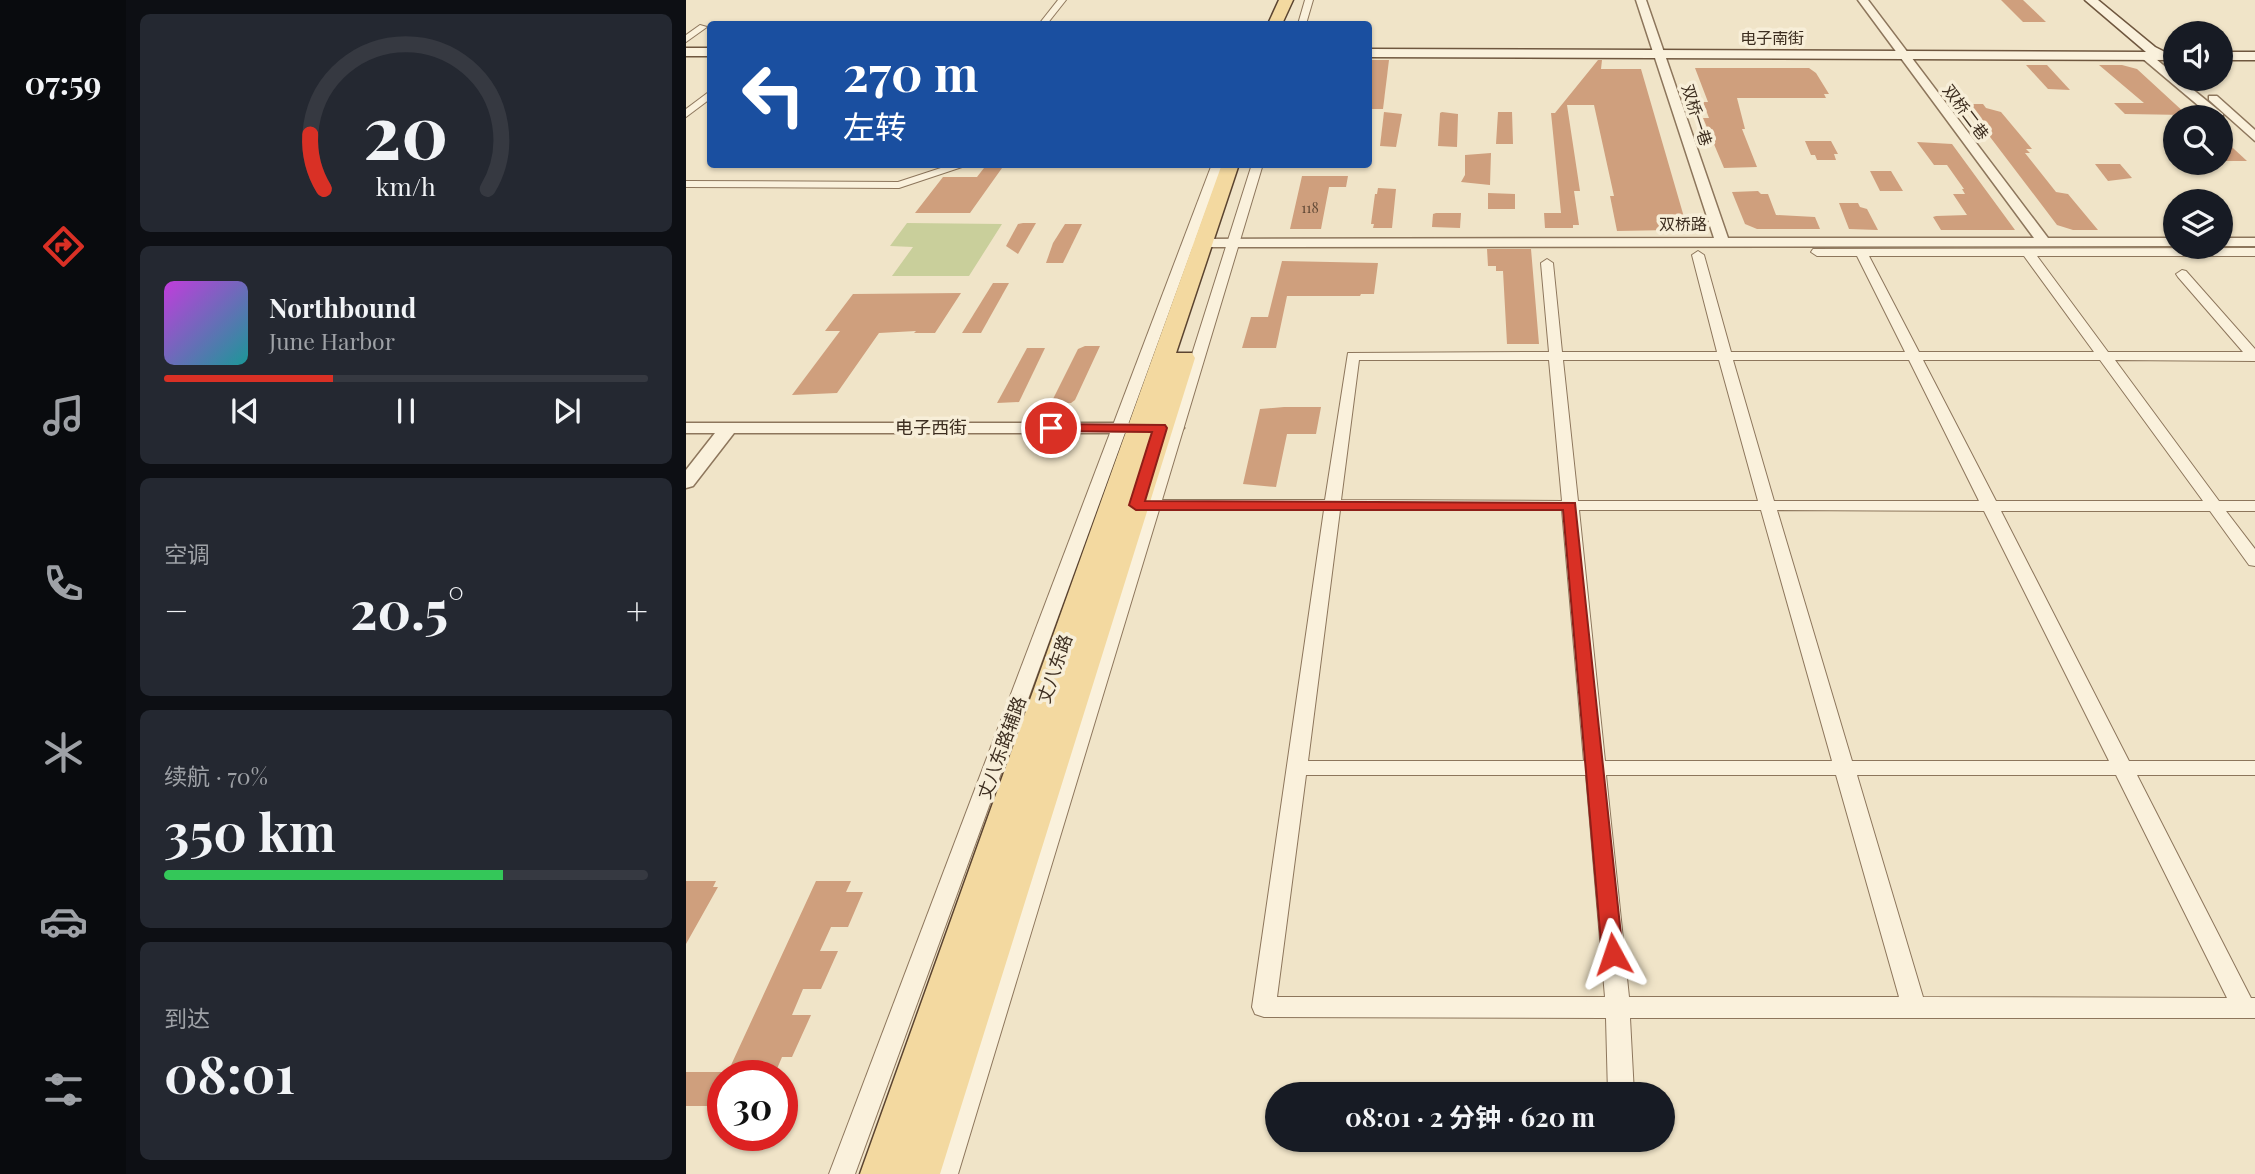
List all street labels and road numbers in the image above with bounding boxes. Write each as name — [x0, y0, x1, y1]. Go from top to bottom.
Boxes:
street label: 电子南街 — [1740, 27, 1804, 48]
street label: 双桥二巷 — [1939, 80, 1994, 144]
street label: 双桥一巷 — [1678, 81, 1717, 149]
street label: 双桥路 — [1659, 213, 1707, 234]
street label: 电子西街 — [895, 415, 967, 439]
street label: 丈八东路 — [1031, 631, 1077, 707]
street label: 丈八东路辅路 — [971, 693, 1031, 803]

